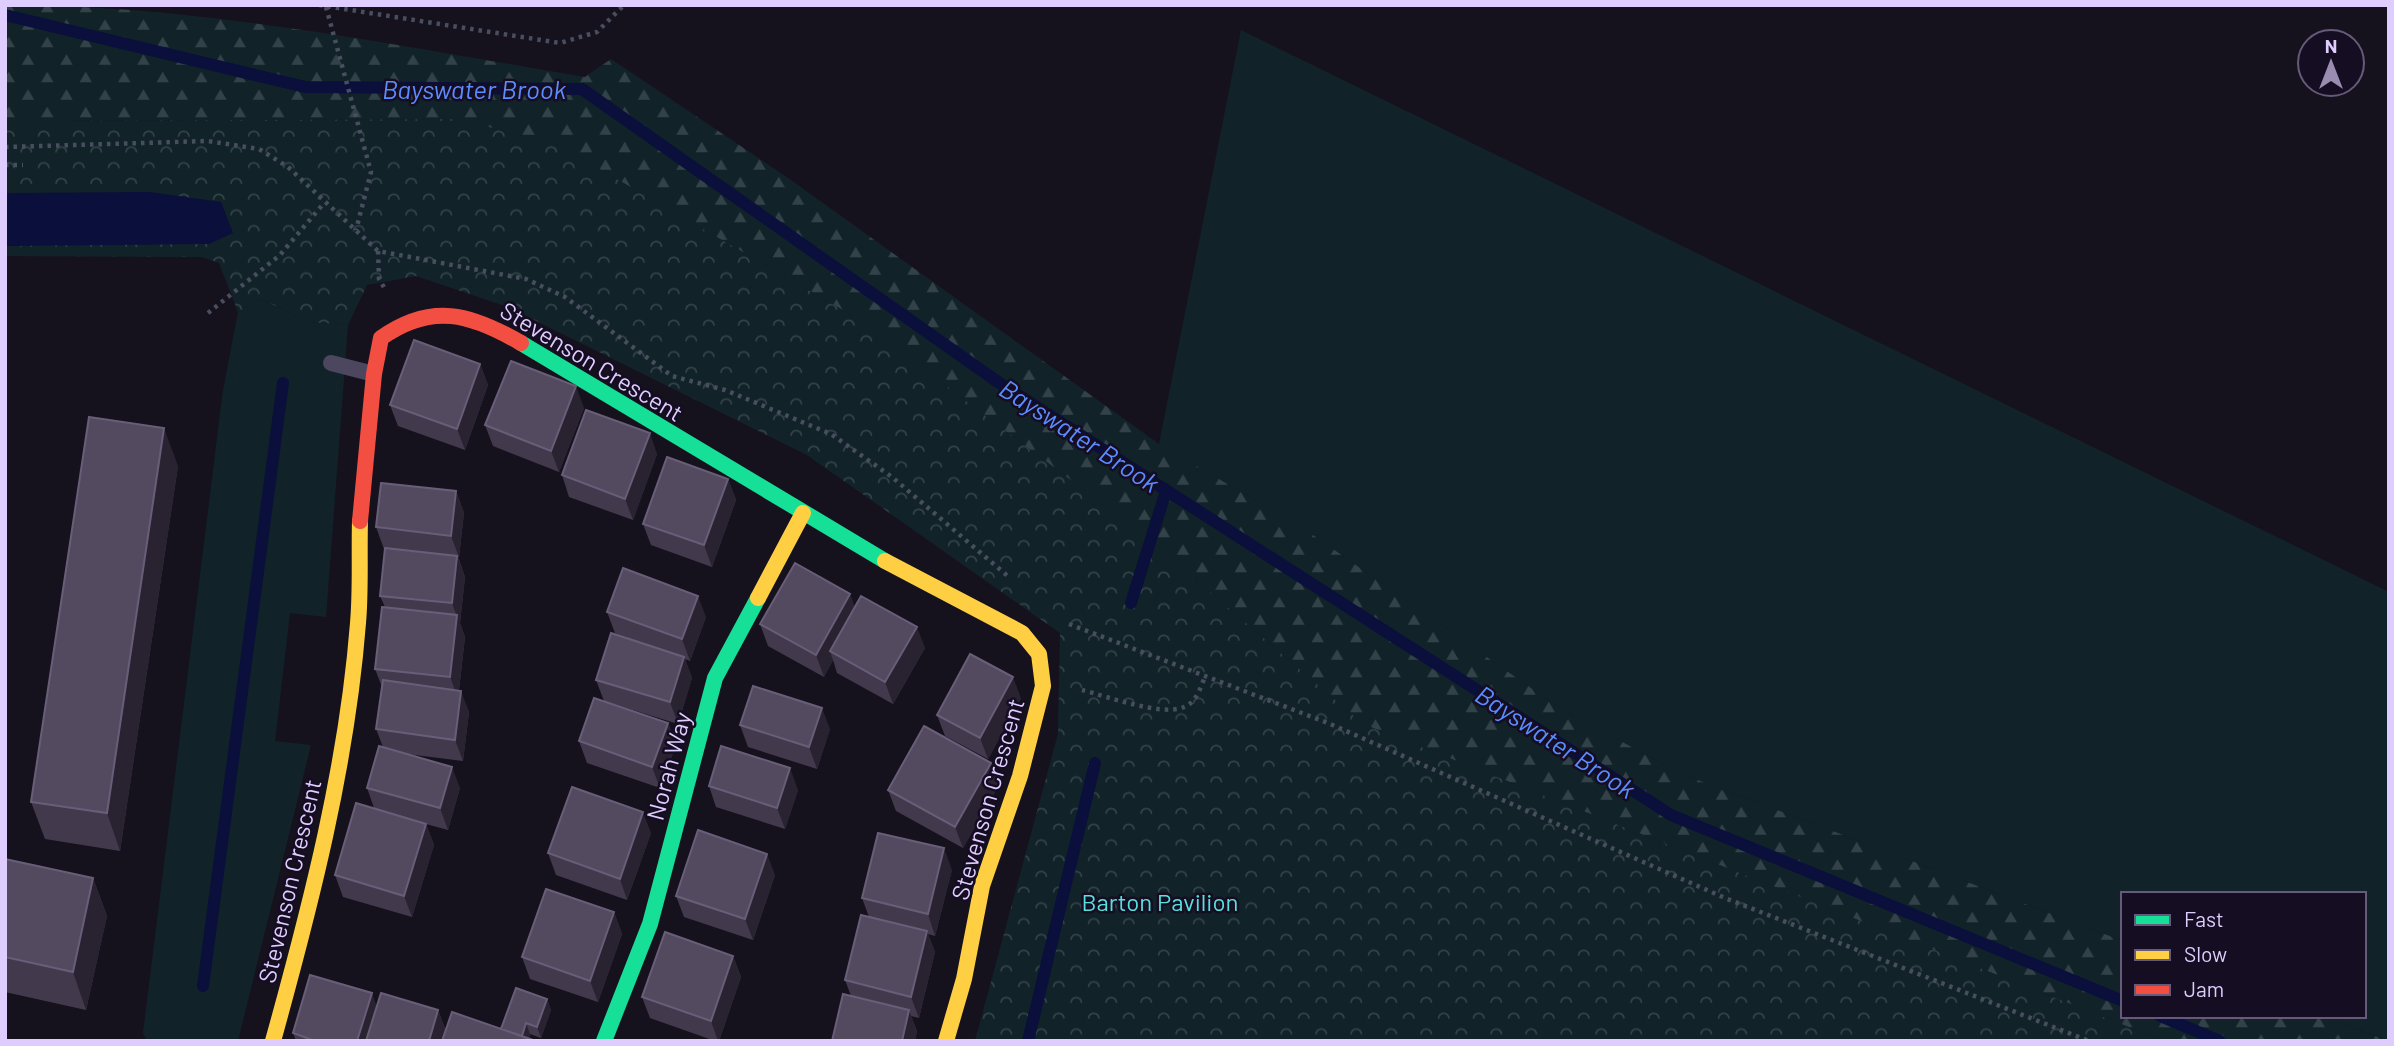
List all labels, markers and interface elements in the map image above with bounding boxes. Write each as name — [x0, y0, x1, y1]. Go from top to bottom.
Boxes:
north arrow — [2296, 28, 2366, 98]
text: N — [2325, 34, 2337, 57]
water label: Bayswater Brook — [382, 73, 566, 104]
street label: Stevenson Crescent — [495, 295, 689, 427]
water label: Bayswater Brook — [994, 372, 1166, 498]
water label: Bayswater Brook — [1470, 678, 1642, 804]
street label: Stevenson Crescent — [944, 695, 1030, 903]
street label: Norah Way — [640, 709, 696, 823]
street label: Stevenson Crescent — [251, 776, 327, 986]
park label: Barton Pavilion — [1082, 887, 1238, 916]
legend — [2121, 892, 2366, 1018]
text: Fast — [2184, 906, 2224, 931]
text: Slow — [2184, 941, 2227, 966]
text: Jam — [2184, 976, 2224, 1001]

